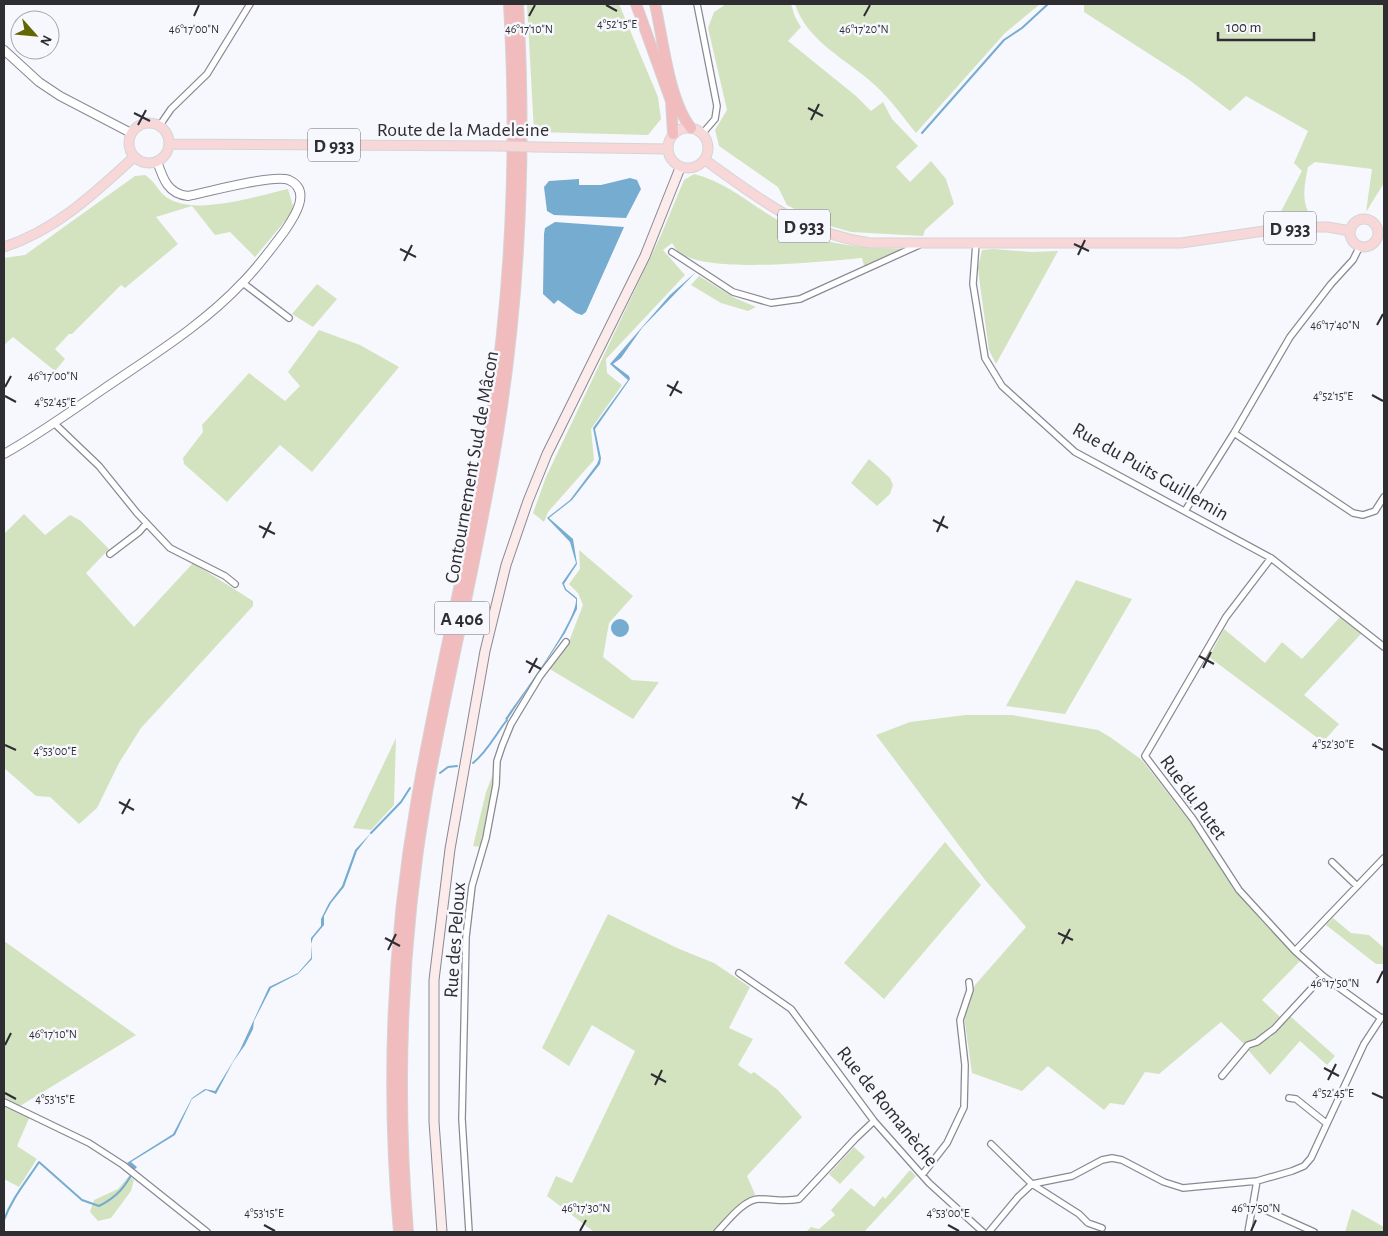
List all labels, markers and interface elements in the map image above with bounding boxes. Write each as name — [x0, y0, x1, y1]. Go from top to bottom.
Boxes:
north arrow — [10, 10, 60, 60]
scale bar — [1218, 10, 1314, 42]
text: 4°52'15"E — [597, 18, 637, 30]
text: 100 m — [1226, 20, 1261, 35]
text: 46°17'00"N — [169, 23, 219, 35]
text: 46°17'10"N — [505, 23, 553, 35]
text: 46°17'20"N — [839, 23, 889, 35]
text: N — [37, 33, 54, 48]
street label: Route de la Madeleine — [377, 120, 549, 140]
road number: D 933 — [308, 128, 360, 162]
road number: D 933 — [778, 210, 830, 242]
road number: D 933 — [1264, 212, 1316, 244]
text: 46°17'40"N — [1310, 319, 1360, 331]
street label: Contournement Sud de Mâcon — [442, 349, 502, 585]
text: 46°17'00"N — [28, 370, 78, 382]
text: 4°52'15"E — [1313, 390, 1353, 402]
text: 4°52'45"E — [34, 396, 76, 408]
street label: Rue du Puits Guillemin — [1069, 419, 1232, 525]
road number: A 406 — [434, 602, 490, 634]
text: 4°52'30"E — [1312, 738, 1354, 750]
text: 4°53'00"E — [33, 745, 77, 757]
street label: Rue du Putet — [1156, 752, 1231, 844]
street label: Rue des Peloux — [441, 881, 469, 999]
text: 46°17'50"N — [1311, 977, 1359, 989]
text: 46°17'10"N — [29, 1028, 77, 1040]
street label: Rue de Romanèche — [833, 1043, 942, 1171]
text: 4°52'45"E — [1312, 1087, 1354, 1099]
text: 4°53'15"E — [35, 1093, 75, 1105]
text: 46°17'30"N — [562, 1202, 610, 1214]
text: 46°17'50"N — [1232, 1202, 1280, 1214]
text: 4°53'15"E — [244, 1207, 284, 1219]
text: 4°53'00"E — [926, 1207, 970, 1219]

